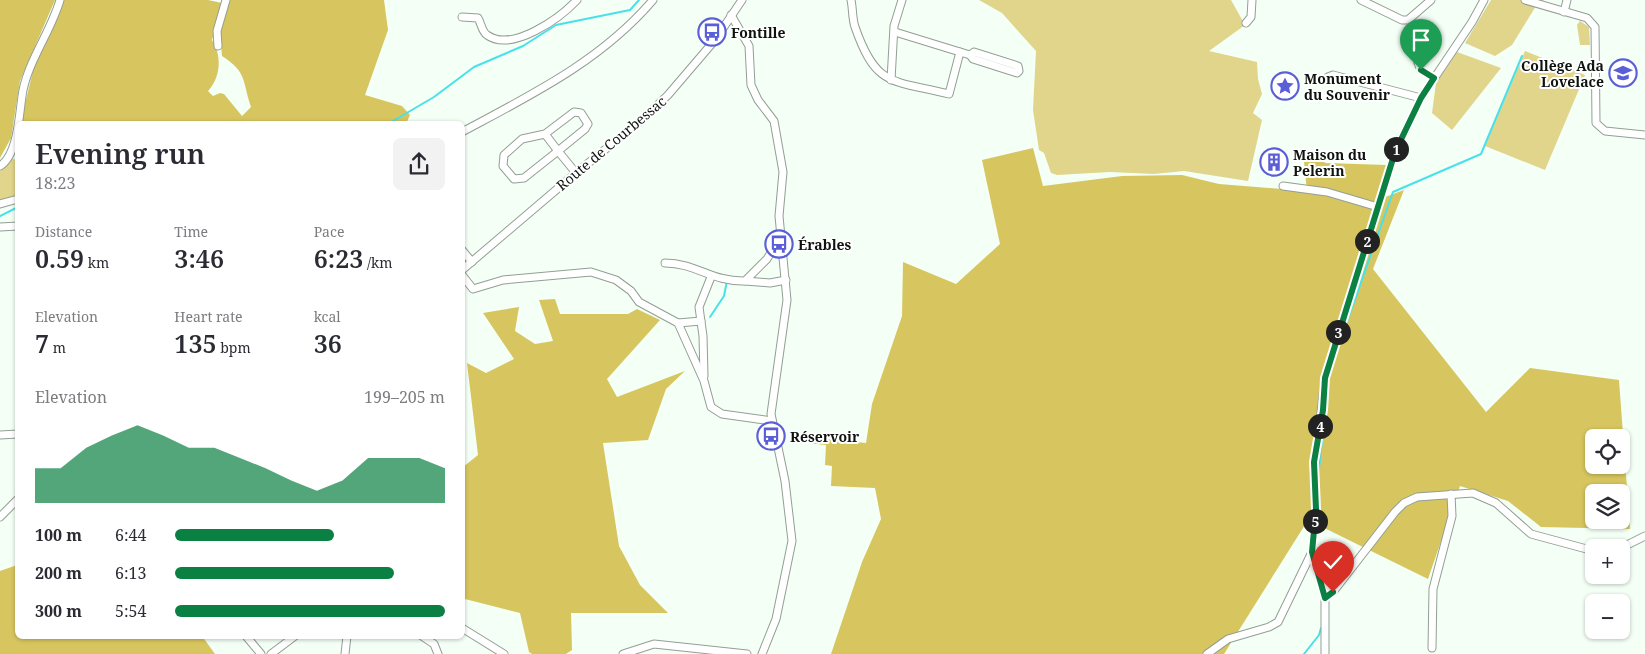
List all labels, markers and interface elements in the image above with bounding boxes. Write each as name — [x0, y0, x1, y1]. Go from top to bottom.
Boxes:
bus stop icon: Fontille — [697, 17, 727, 47]
pin — [1400, 19, 1442, 70]
place label: Fontille — [731, 23, 786, 42]
icon: arrive — [1407, 26, 1435, 54]
place label: Collège Ada Lovelace — [1521, 56, 1604, 91]
school or university icon: Collège Ada Lovelace — [1608, 58, 1638, 88]
place label: Monument du Souvenir — [1304, 69, 1391, 104]
place icon: Monument du Souvenir — [1270, 71, 1300, 101]
street label: Route de Courbessac — [552, 91, 670, 194]
text: Evening run — [35, 134, 205, 172]
pin: 1 — [1384, 136, 1408, 162]
button: share — [393, 138, 445, 190]
text: 1 — [1393, 140, 1400, 159]
place label: Maison du Pelerin — [1293, 145, 1366, 180]
building icon: Maison du Pelerin — [1259, 147, 1289, 177]
text: 18:23 — [35, 172, 75, 194]
text: Distance — [35, 222, 92, 241]
text: Time — [174, 222, 208, 241]
text: Pace — [314, 222, 344, 241]
pin: 2 — [1354, 228, 1380, 254]
bus stop icon: Érables — [764, 229, 794, 259]
text: 2 — [1364, 232, 1371, 251]
place label: Érables — [798, 235, 852, 254]
text: 0.59 — [35, 241, 84, 275]
text: 3:46 — [174, 241, 224, 275]
text: 6:23 — [314, 241, 363, 275]
text: km — [84, 253, 109, 272]
text: /km — [363, 253, 392, 272]
text: Elevation — [35, 307, 98, 326]
text: Heart rate — [174, 307, 243, 326]
text: kcal — [314, 307, 341, 326]
pin: 3 — [1326, 320, 1350, 344]
text: 3 — [1335, 323, 1342, 342]
text: 7 — [35, 326, 49, 360]
text: 135 — [174, 326, 217, 360]
text: 36 — [314, 326, 342, 360]
text: m — [49, 338, 66, 357]
text: bpm — [217, 338, 251, 357]
text: Elevation — [35, 386, 107, 408]
text: 199–205 m — [364, 386, 445, 408]
pin: 4 — [1308, 414, 1332, 438]
text: 4 — [1317, 417, 1324, 436]
bus stop icon: Réservoir — [756, 421, 786, 451]
place label: Réservoir — [790, 427, 860, 446]
map controls — [1585, 429, 1630, 639]
button: locate — [1585, 429, 1630, 474]
button: layers — [1585, 484, 1630, 529]
pin: 5 — [1302, 508, 1328, 534]
text: 5 — [1312, 512, 1319, 531]
text: 100 m — [35, 524, 82, 546]
text: 6:44 — [115, 524, 146, 546]
button: + — [1585, 539, 1630, 584]
pin — [1312, 541, 1354, 592]
icon: check — [1319, 548, 1347, 576]
text: 200 m — [35, 562, 82, 584]
text: 6:13 — [115, 562, 146, 584]
button: − — [1585, 594, 1630, 639]
text: 300 m — [35, 600, 82, 622]
text: 5:54 — [115, 600, 146, 622]

